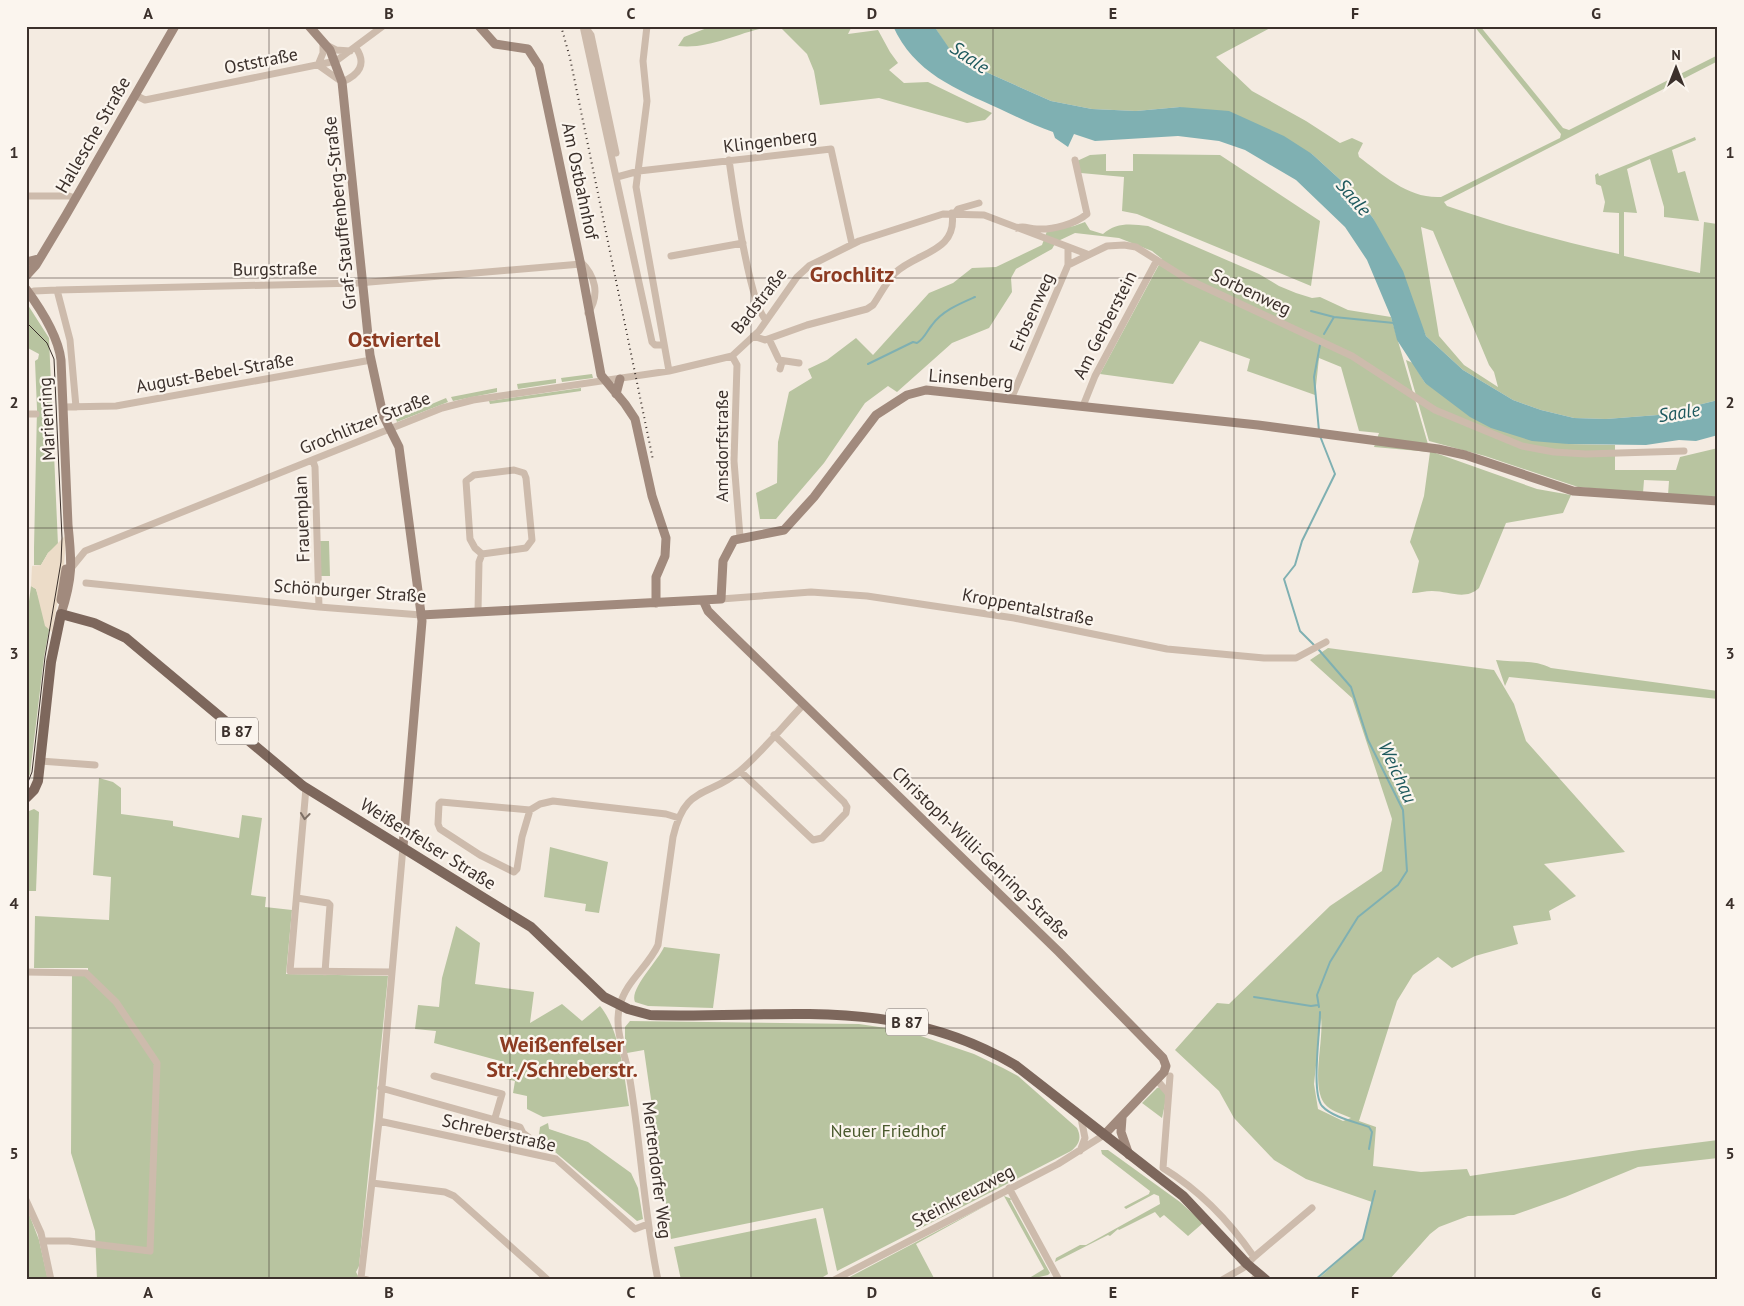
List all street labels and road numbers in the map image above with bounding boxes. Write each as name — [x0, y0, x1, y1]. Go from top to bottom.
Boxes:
street label: Oststraße — [222, 42, 300, 79]
street label: Hallesche Straße — [50, 72, 135, 197]
street label: Graf-Stauffenberg-Straße — [318, 115, 361, 311]
street label: Am Ostbahnhof — [557, 120, 604, 243]
street label: Klingenberg — [722, 123, 818, 158]
street label: Burgstraße — [233, 256, 317, 281]
street label: Badstraße — [726, 263, 792, 338]
street label: Sorbenweg — [1208, 263, 1295, 320]
street label: Am Gerberstein — [1067, 267, 1142, 383]
street label: Erbsenweg — [1004, 269, 1059, 355]
street label: August-Bebel-Straße — [134, 347, 296, 398]
street label: Linsenberg — [928, 363, 1014, 394]
street label: Marienring — [33, 377, 60, 461]
street label: Grochlitzer Straße — [296, 386, 434, 459]
street label: Amsdorfstraße — [710, 390, 733, 502]
street label: Frauenplan — [288, 475, 315, 563]
street label: Schönburger Straße — [273, 574, 427, 607]
street label: Kroppentalstraße — [960, 582, 1096, 631]
road number: B 87 — [216, 718, 258, 744]
street label: Christoph-Willi-Gehring-Straße — [887, 761, 1075, 944]
street label: Weißenfelser Straße — [356, 793, 500, 895]
road number: B 87 — [886, 1009, 928, 1036]
street label: Mertendorfer Weg — [638, 1100, 677, 1240]
street label: Schreberstraße — [440, 1108, 558, 1157]
street label: Steinkreuzweg — [908, 1159, 1018, 1232]

